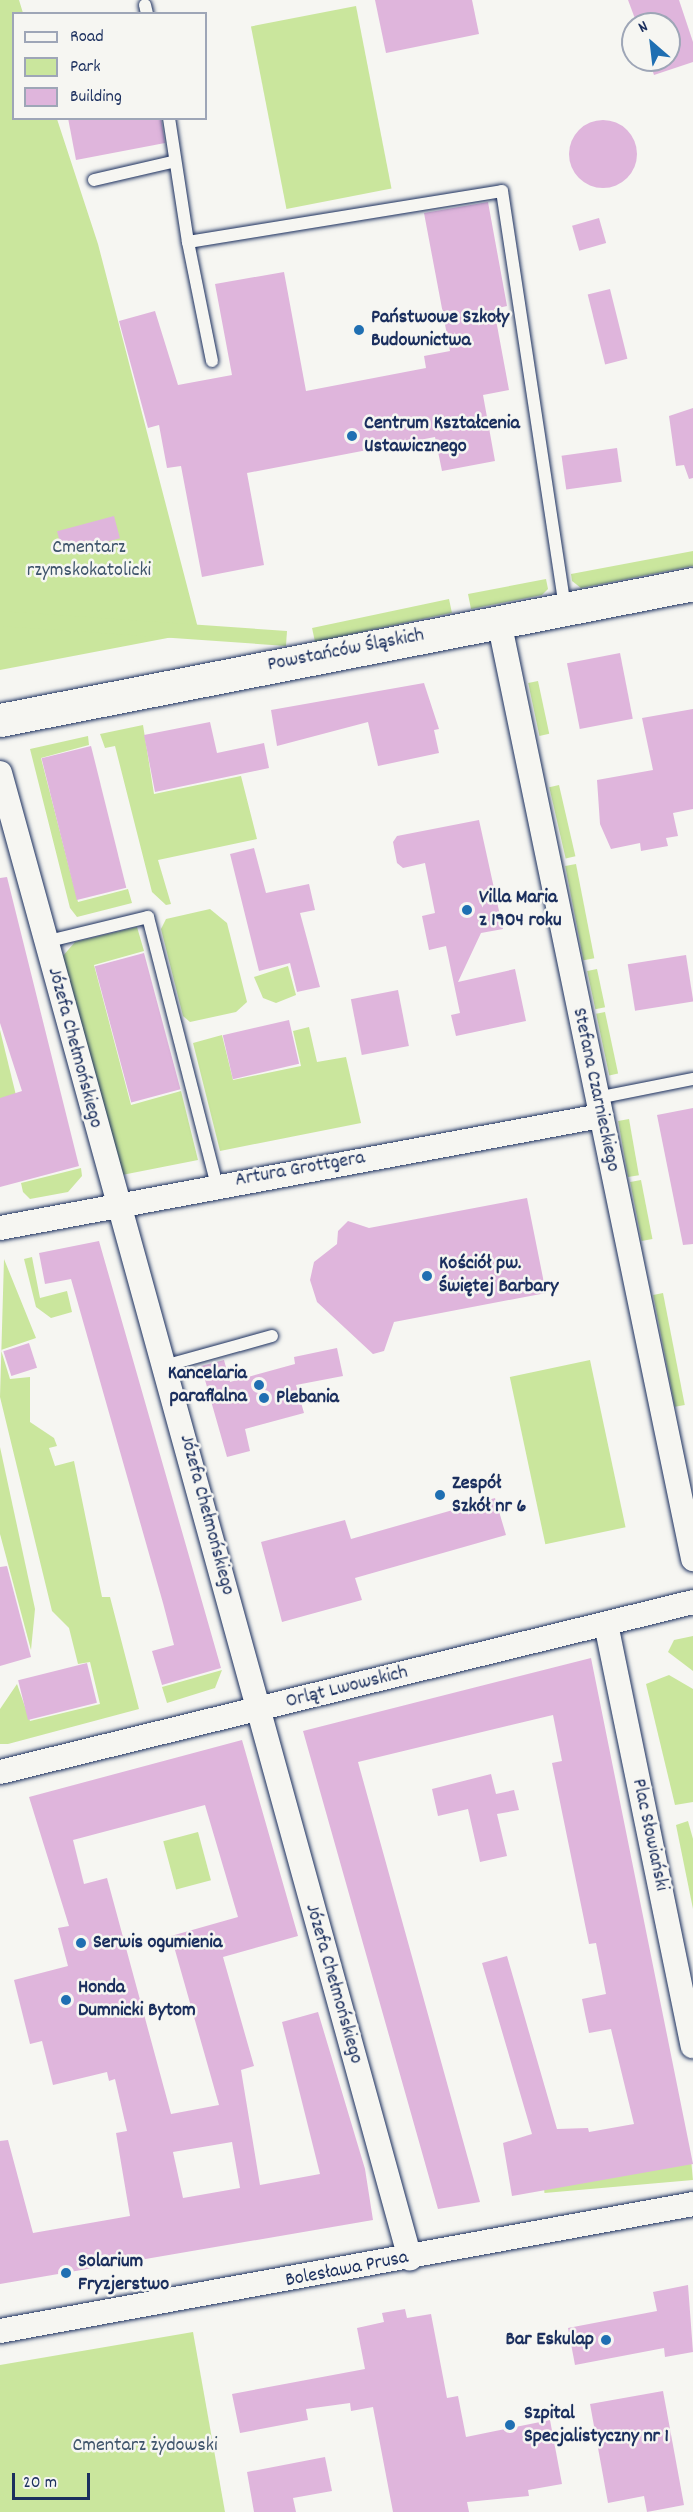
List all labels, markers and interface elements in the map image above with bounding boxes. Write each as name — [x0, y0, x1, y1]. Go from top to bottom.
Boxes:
legend — [12, 12, 207, 120]
north arrow — [621, 12, 681, 72]
text: N — [634, 15, 652, 39]
text: Road — [70, 25, 104, 50]
text: Park — [70, 55, 101, 80]
text: Building — [70, 85, 122, 110]
place label: Państwowe Szkoły Budownictwa — [371, 306, 509, 353]
marker: Państwowe Szkoły Budownictwa — [352, 323, 366, 337]
place label: Centrum Kształcenia Ustawicznego — [364, 412, 520, 459]
marker: Centrum Kształcenia Ustawicznego — [345, 429, 359, 443]
park label: Cmentarz rzymskokatolicki — [27, 537, 151, 584]
street label: Powstańców Śląskich — [266, 624, 426, 678]
place label: Villa Maria z 1904 roku — [479, 886, 562, 933]
marker: Villa Maria z 1904 roku — [460, 903, 474, 917]
street label: Józefa Chełmońskiego — [41, 965, 107, 1131]
street label: Stefana Czarnieckiego — [566, 1006, 624, 1174]
street label: Artura Grottgera — [233, 1147, 367, 1193]
place label: Kościół pw. Świętej Barbary — [439, 1252, 558, 1299]
marker: Kościół pw. Świętej Barbary — [420, 1269, 434, 1283]
place label: Kancelaria parafialna — [168, 1362, 247, 1409]
marker: Kancelaria parafialna — [252, 1378, 266, 1392]
place label: Plebania — [276, 1386, 339, 1410]
marker: Plebania — [257, 1391, 271, 1405]
street label: Józefa Chełmońskiego — [173, 1432, 239, 1598]
place label: Zespół Szkół nr 6 — [452, 1472, 526, 1519]
marker: Zespół Szkół nr 6 — [433, 1488, 447, 1502]
street label: Orląt Lwowskich — [284, 1661, 410, 1715]
street label: Plac Słowiański — [625, 1777, 673, 1893]
street label: Józefa Chełmońskiego — [299, 1901, 367, 2067]
place label: Serwis ogumienia — [93, 1931, 222, 1955]
marker: Serwis ogumienia — [74, 1936, 88, 1950]
place label: Honda Dumnicki Bytom — [78, 1976, 196, 2023]
marker: Honda Dumnicki Bytom — [59, 1993, 73, 2007]
street label: Bolesława Prusa — [284, 2246, 410, 2294]
place label: Solarium Fryzjerstwo — [78, 2250, 169, 2297]
marker: Solarium Fryzjerstwo — [59, 2266, 73, 2280]
place label: Bar Eskulap — [505, 2328, 594, 2352]
marker: Bar Eskulap — [599, 2333, 613, 2347]
place label: Szpital Specjalistyczny nr 1 — [524, 2402, 669, 2449]
marker: Szpital Specjalistyczny nr 1 — [501, 2416, 519, 2434]
park label: Cmentarz żydowski — [72, 2434, 218, 2458]
scale bar — [15, 2461, 93, 2499]
text: 20 m — [23, 2471, 57, 2496]

